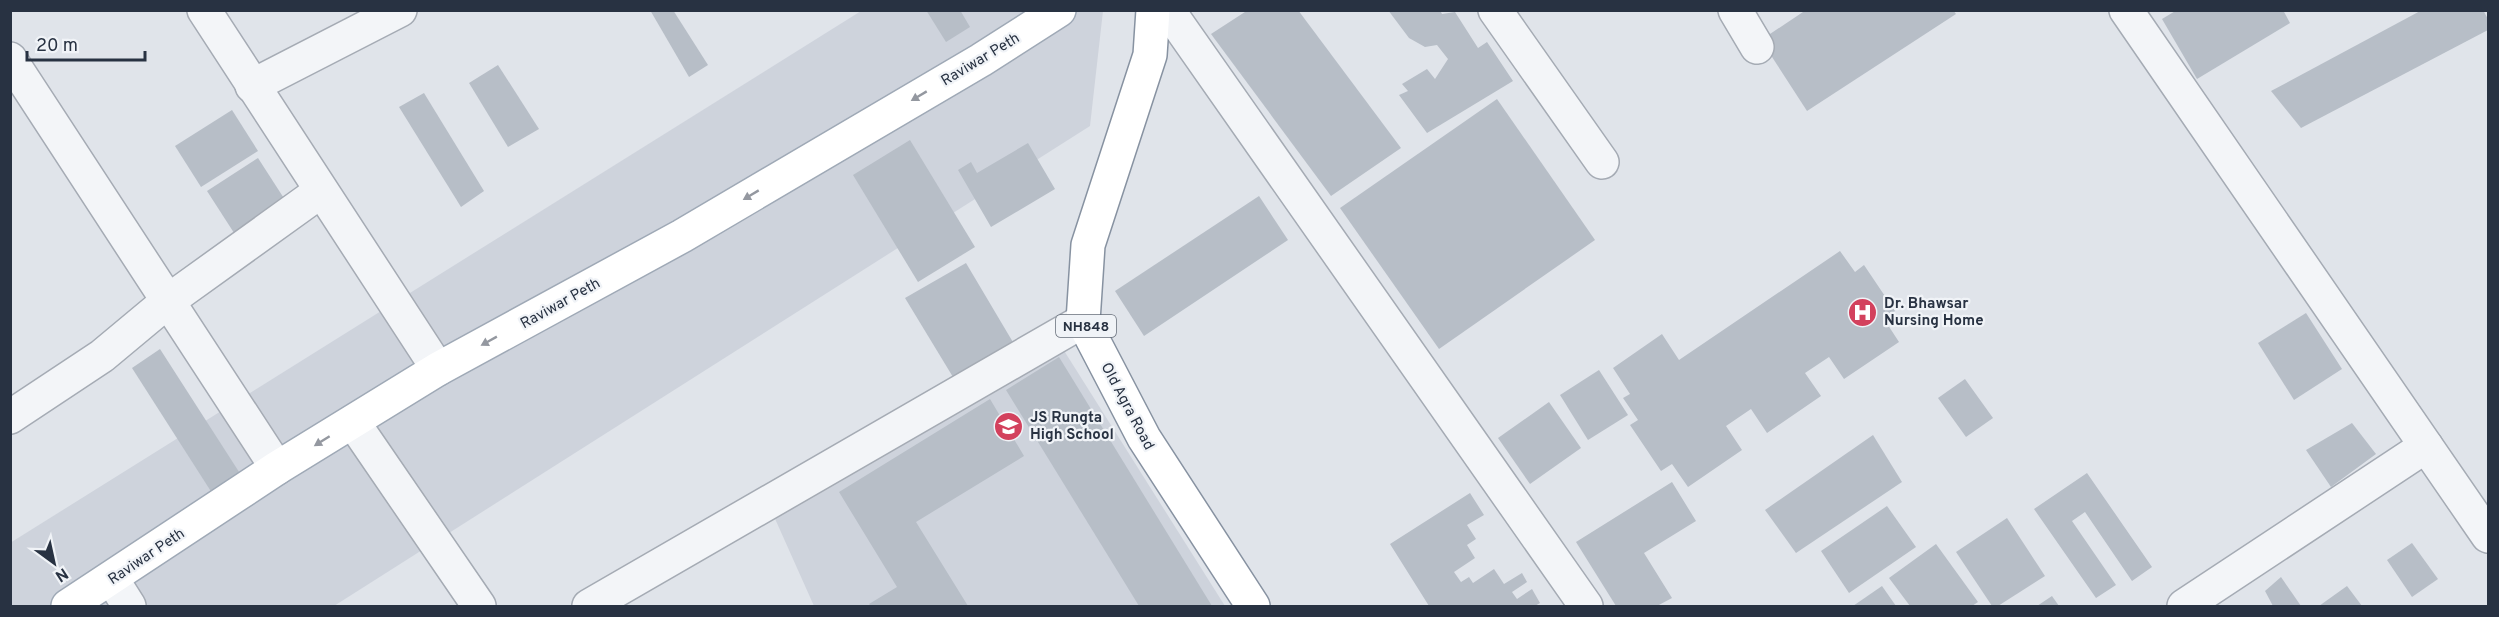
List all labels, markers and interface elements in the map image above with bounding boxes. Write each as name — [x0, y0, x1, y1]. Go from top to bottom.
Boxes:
scale bar — [27, 24, 146, 62]
street label: Raviwar Peth — [938, 29, 1024, 91]
text: 20 m — [36, 35, 78, 58]
one-way arrow — [911, 91, 928, 101]
one-way arrow — [743, 190, 760, 200]
street label: Raviwar Peth — [517, 275, 604, 334]
place label: Dr. Bhawsar Nursing Home — [1884, 295, 1984, 331]
hospital icon: Dr. Bhawsar Nursing Home — [1847, 296, 1879, 328]
road number: NH848 — [1056, 315, 1116, 337]
one-way arrow — [481, 336, 498, 346]
street label: Old Agra Road — [1096, 360, 1158, 454]
place label: JS Rungta High School — [1030, 409, 1114, 445]
school or university icon: JS Rungta High School — [993, 410, 1025, 442]
one-way arrow — [314, 435, 330, 446]
street label: Raviwar Peth — [105, 525, 189, 590]
north arrow — [24, 533, 84, 593]
text: N — [51, 562, 71, 585]

